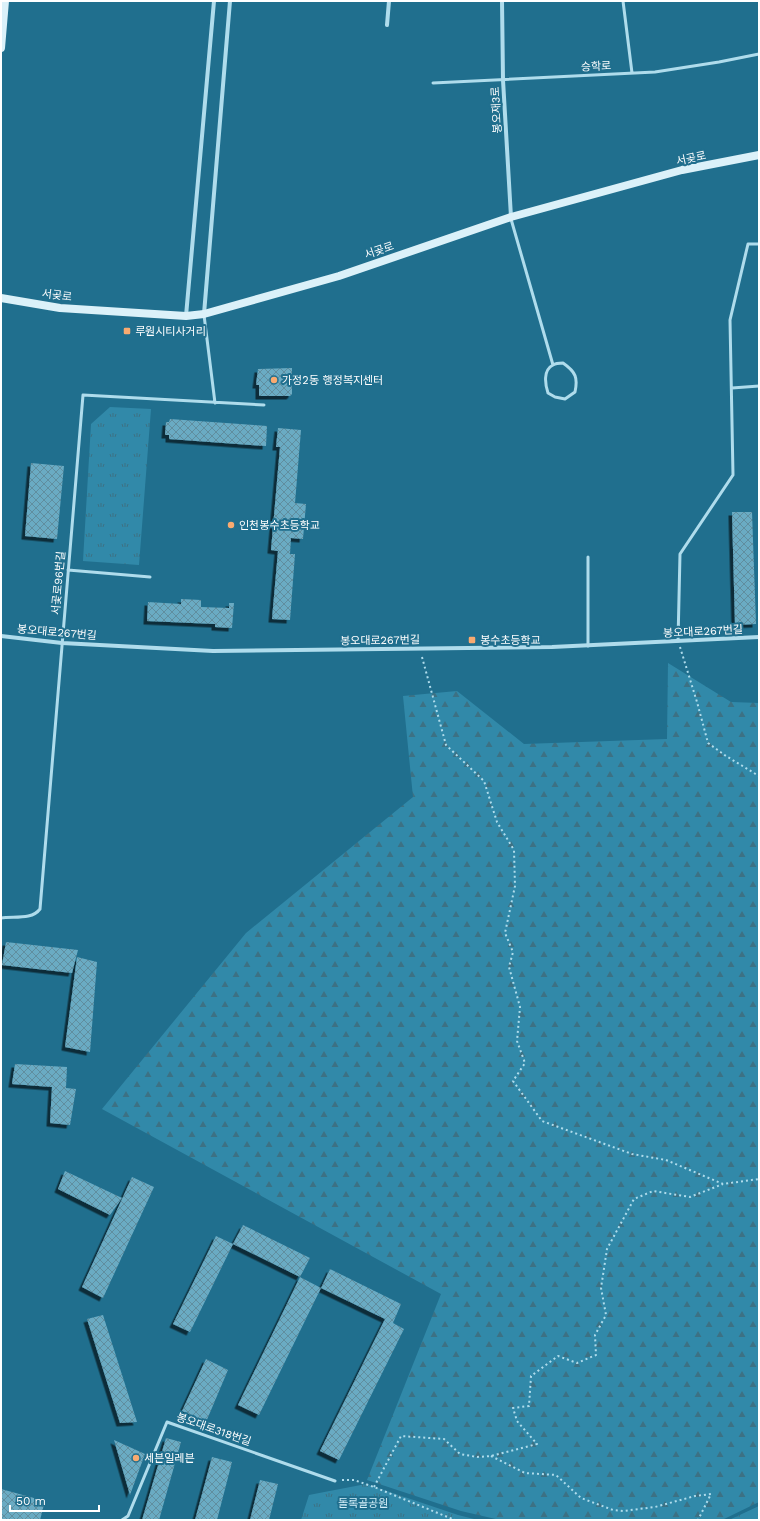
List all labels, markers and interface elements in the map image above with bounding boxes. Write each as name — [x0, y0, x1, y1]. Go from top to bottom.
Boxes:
street label: 승학로 — [581, 59, 612, 74]
street label: 봉오재3로 — [489, 86, 504, 134]
street label: 서곶로 — [675, 149, 707, 168]
street label: 서곶로 — [363, 239, 396, 262]
street label: 서곶로 — [41, 287, 73, 304]
place label: 루원시티사거리 — [135, 325, 206, 338]
marker: 루원시티사거리 — [122, 326, 132, 336]
place label: 가정2동 행정복지센터 — [282, 374, 383, 387]
marker: 가정2동 행정복지센터 — [269, 375, 279, 385]
place label: 인천봉수초등학교 — [239, 519, 320, 532]
marker: 인천봉수초등학교 — [226, 520, 236, 530]
street label: 서곷로96번길 — [49, 551, 68, 616]
street label: 봉오대로267번길 — [17, 623, 97, 642]
street label: 봉오대로267번길 — [663, 623, 743, 640]
street label: 봉오대로267번길 — [340, 633, 420, 648]
place label: 봉수초등학교 — [480, 634, 541, 647]
marker: 봉수초등학교 — [467, 635, 477, 645]
street label: 봉오대로318번길 — [175, 1411, 253, 1448]
place label: 세븐일레븐 — [144, 1452, 195, 1465]
marker: 세븐일레븐 — [131, 1453, 141, 1463]
scale bar — [10, 1487, 99, 1513]
text: 50 m — [16, 1494, 46, 1508]
park label: 돌록골공원 — [338, 1497, 388, 1510]

